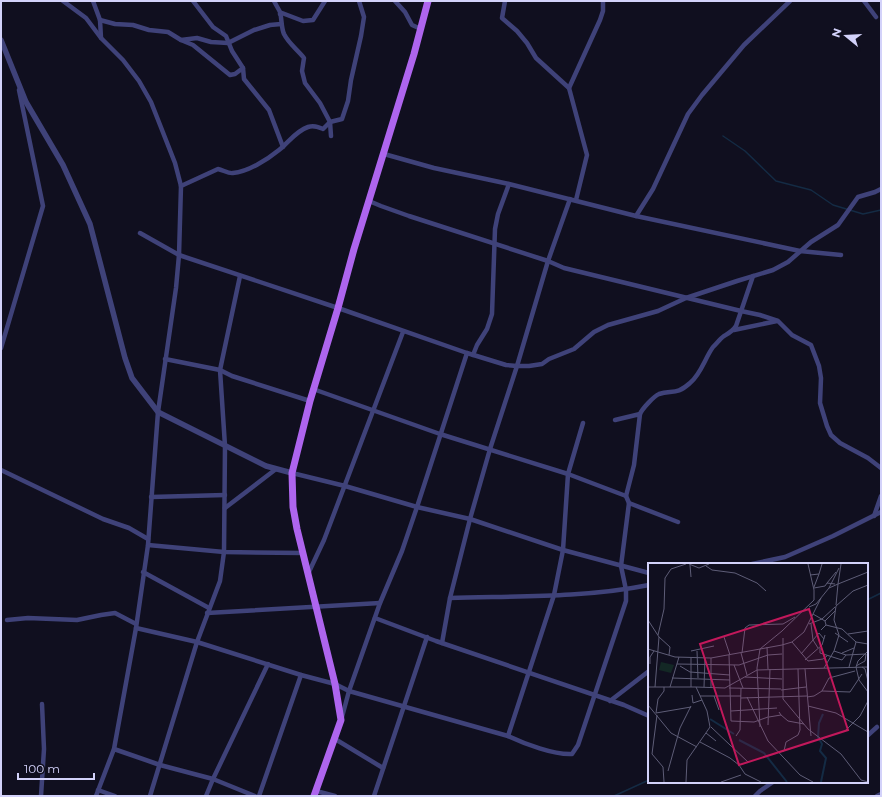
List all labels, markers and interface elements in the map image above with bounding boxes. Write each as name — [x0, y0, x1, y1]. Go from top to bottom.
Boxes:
north arrow — [826, 16, 866, 56]
text: N — [828, 27, 845, 39]
inset map — [648, 563, 868, 783]
scale bar — [18, 755, 94, 781]
text: 100 m — [24, 761, 60, 776]

